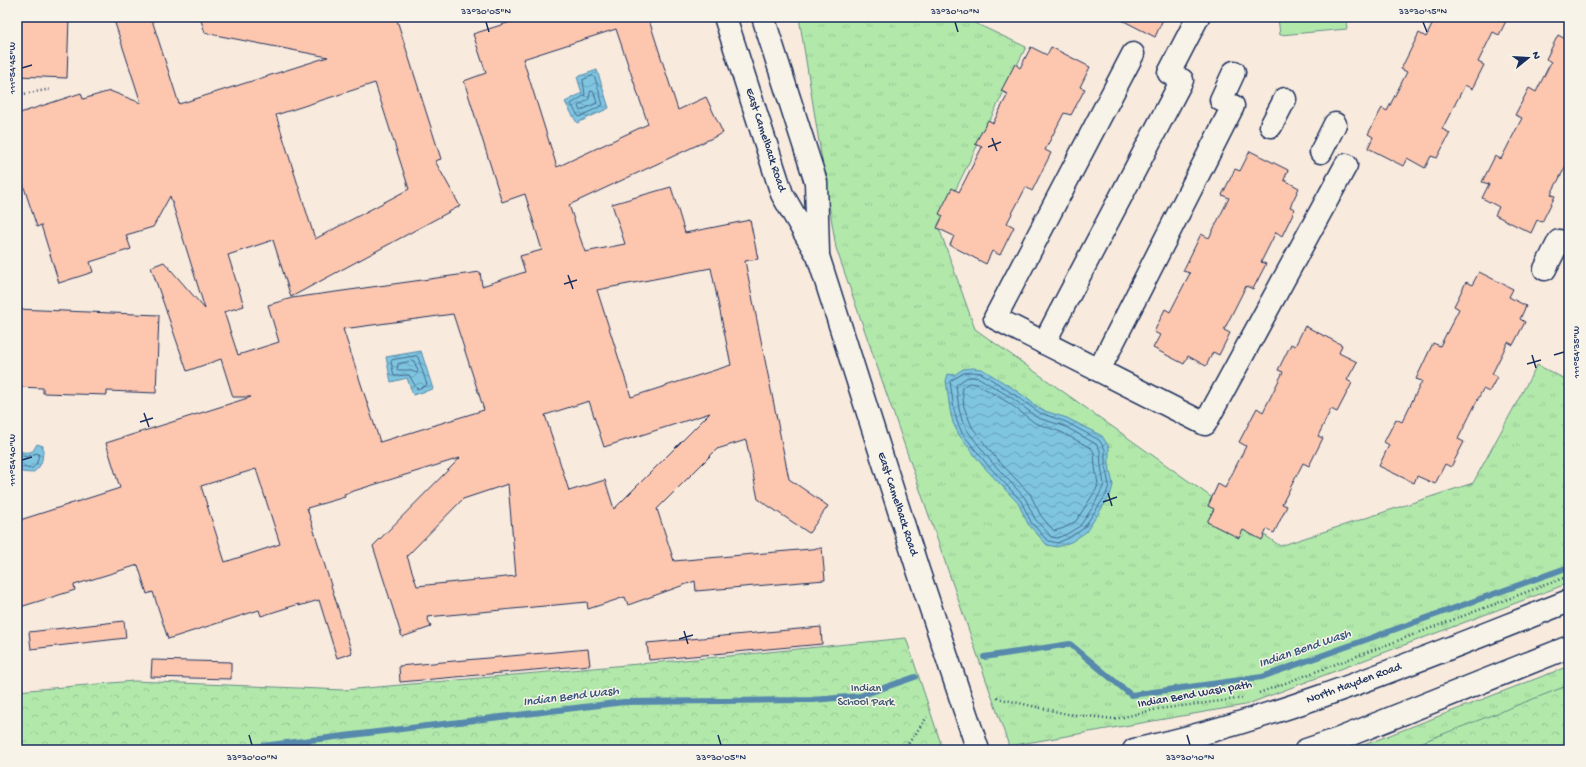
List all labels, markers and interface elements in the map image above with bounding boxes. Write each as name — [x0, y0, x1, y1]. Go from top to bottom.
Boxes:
text: 33°30'05"N — [460, 6, 511, 18]
text: 33°30'10"N — [930, 6, 980, 18]
text: 33°30'15"N — [1398, 6, 1448, 18]
north arrow — [1508, 38, 1548, 78]
text: 111°54'45"W — [7, 42, 19, 95]
text: N — [1529, 50, 1542, 61]
street label: East Camelback Road — [742, 86, 789, 195]
text: 111°54'35"W — [1571, 325, 1583, 379]
text: 111°54'40"W — [7, 433, 19, 487]
street label: East Camelback Road — [874, 450, 921, 559]
water label: Indian Bend Wash — [1257, 626, 1354, 672]
street label: North Hayden Road — [1305, 660, 1404, 708]
street label: Indian Bend Wash path — [1137, 678, 1254, 712]
park label: Indian School Park — [838, 682, 896, 710]
water label: Indian Bend Wash — [522, 684, 621, 710]
text: 33°30'00"N — [226, 752, 278, 764]
text: 33°30'05"N — [695, 752, 746, 764]
text: 33°30'10"N — [1165, 752, 1215, 764]

